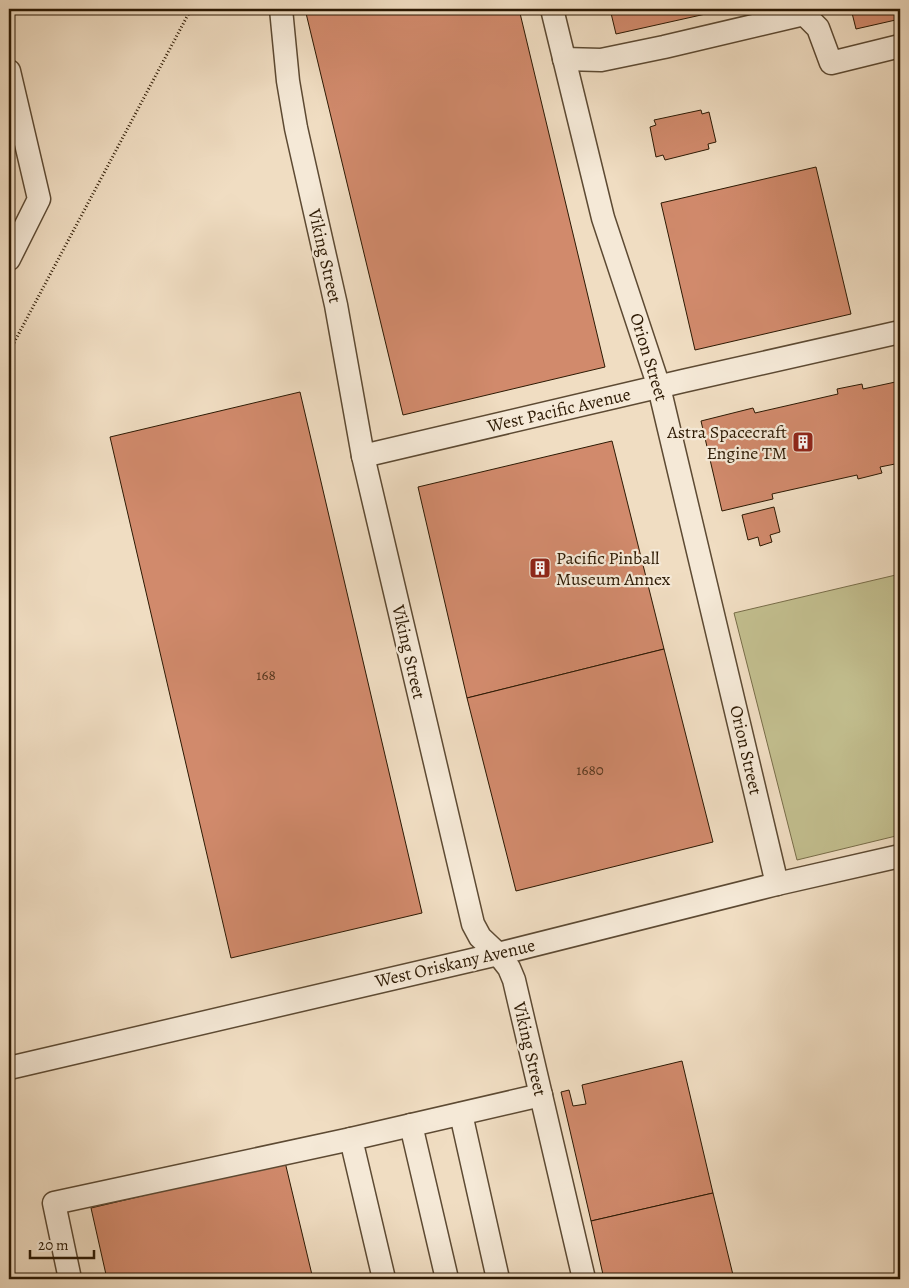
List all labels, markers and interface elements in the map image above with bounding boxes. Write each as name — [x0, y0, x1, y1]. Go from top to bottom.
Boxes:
street label: Viking Street — [302, 206, 348, 306]
street label: Orion Street — [624, 310, 674, 404]
street label: West Pacific Avenue — [484, 382, 633, 438]
place label: Astra Spacecraft Engine TM — [666, 420, 787, 465]
building icon: Astra Spacecraft Engine TM — [791, 430, 815, 454]
place label: Pacific Pinball Museum Annex — [556, 546, 671, 591]
building icon: Pacific Pinball Museum Annex — [528, 556, 552, 580]
street label: Viking Street — [386, 602, 432, 702]
house number: 168 — [256, 665, 276, 685]
street label: Orion Street — [724, 703, 768, 797]
house number: 1680 — [576, 760, 604, 780]
street label: West Oriskany Avenue — [372, 933, 537, 993]
street label: Viking Street — [507, 999, 553, 1099]
scale bar — [30, 1228, 94, 1260]
text: 20 m — [38, 1235, 69, 1255]

